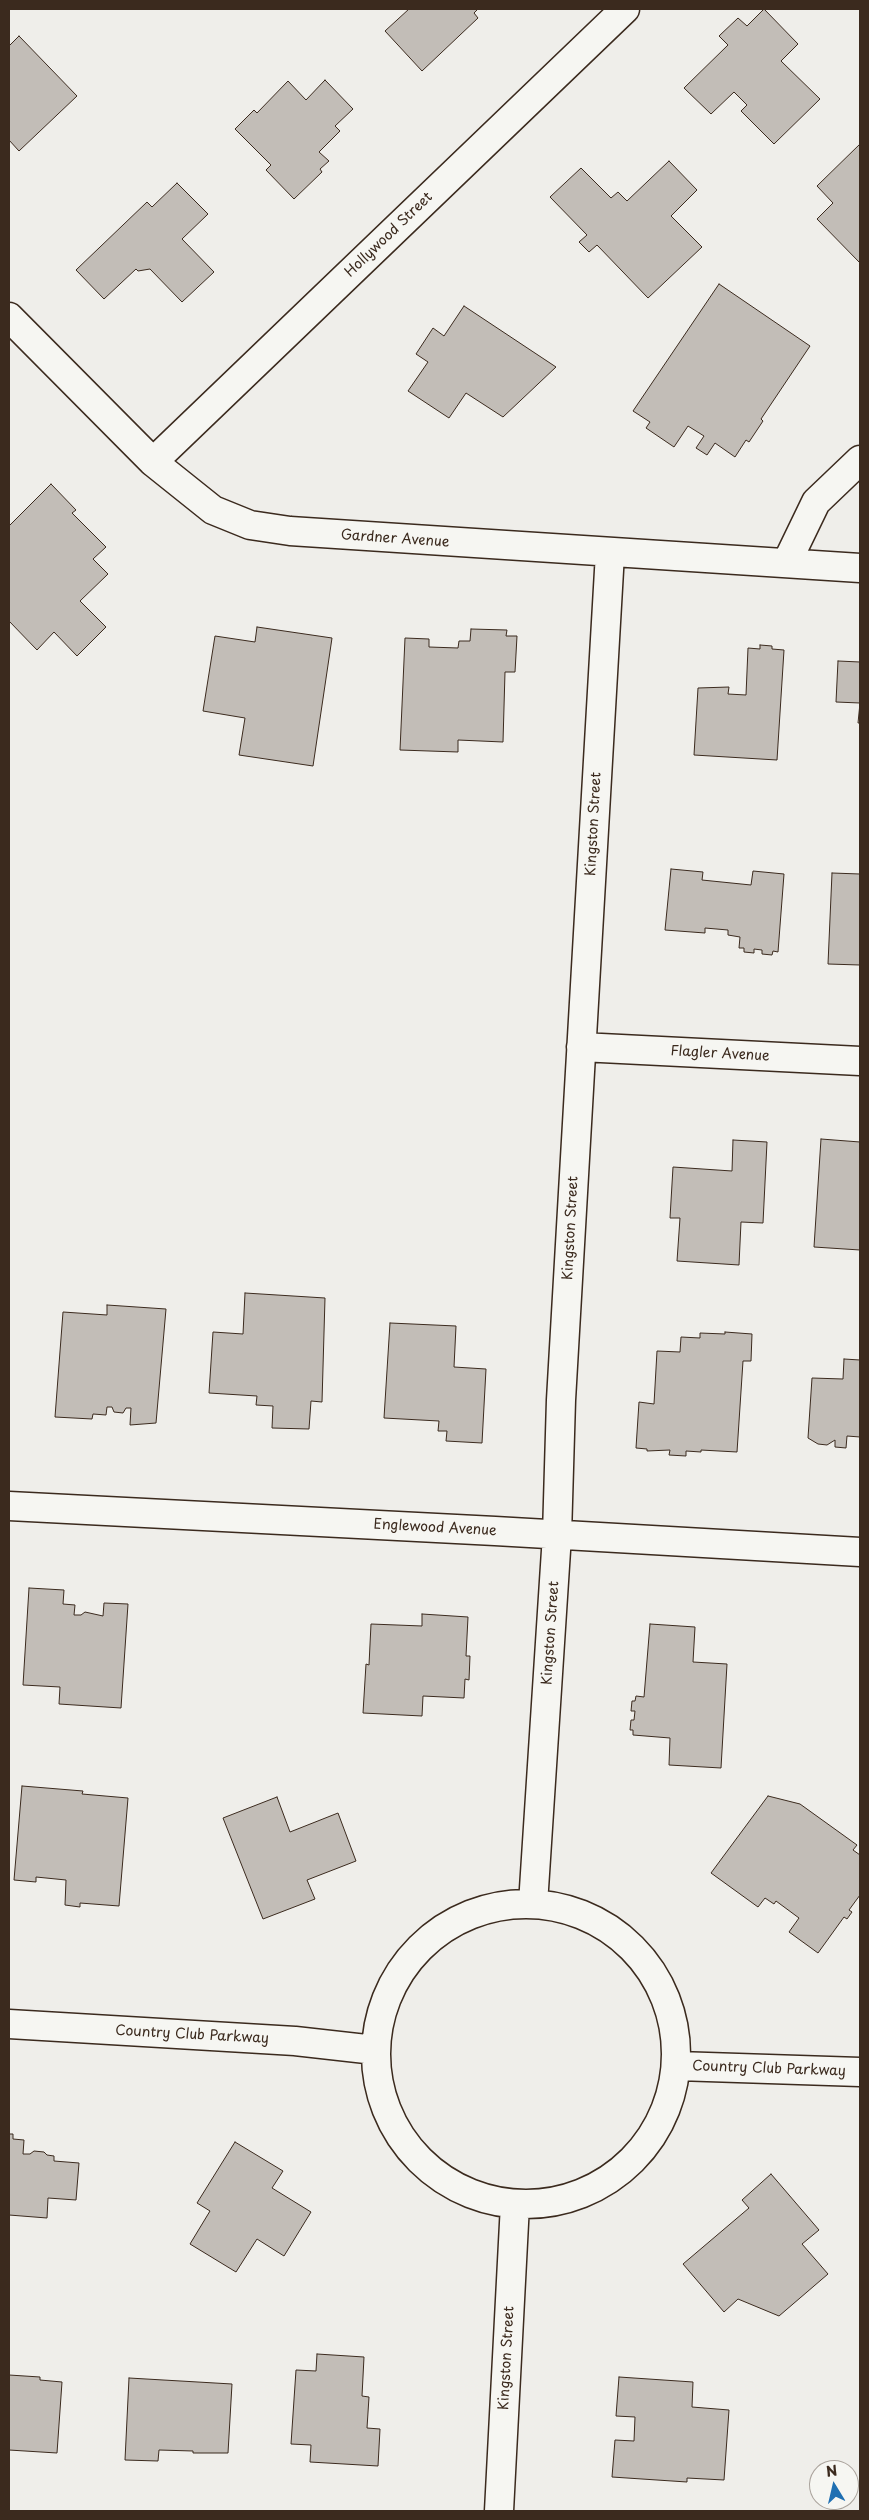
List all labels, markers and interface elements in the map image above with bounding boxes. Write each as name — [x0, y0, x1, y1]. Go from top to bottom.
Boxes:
street label: Hollywood Street — [342, 189, 436, 281]
street label: Gardner Avenue — [340, 527, 450, 551]
street label: Kingston Street — [583, 772, 605, 876]
street label: Flagler Avenue — [670, 1043, 770, 1065]
street label: Kingston Street — [560, 1176, 582, 1280]
street label: Englewood Avenue — [373, 1516, 497, 1540]
street label: Kingston Street — [539, 1581, 563, 1685]
street label: Country Club Parkway — [115, 2023, 269, 2047]
street label: Country Club Parkway — [692, 2058, 846, 2080]
street label: Kingston Street — [496, 2306, 518, 2410]
text: N — [825, 2459, 839, 2482]
north arrow — [809, 2460, 859, 2510]

